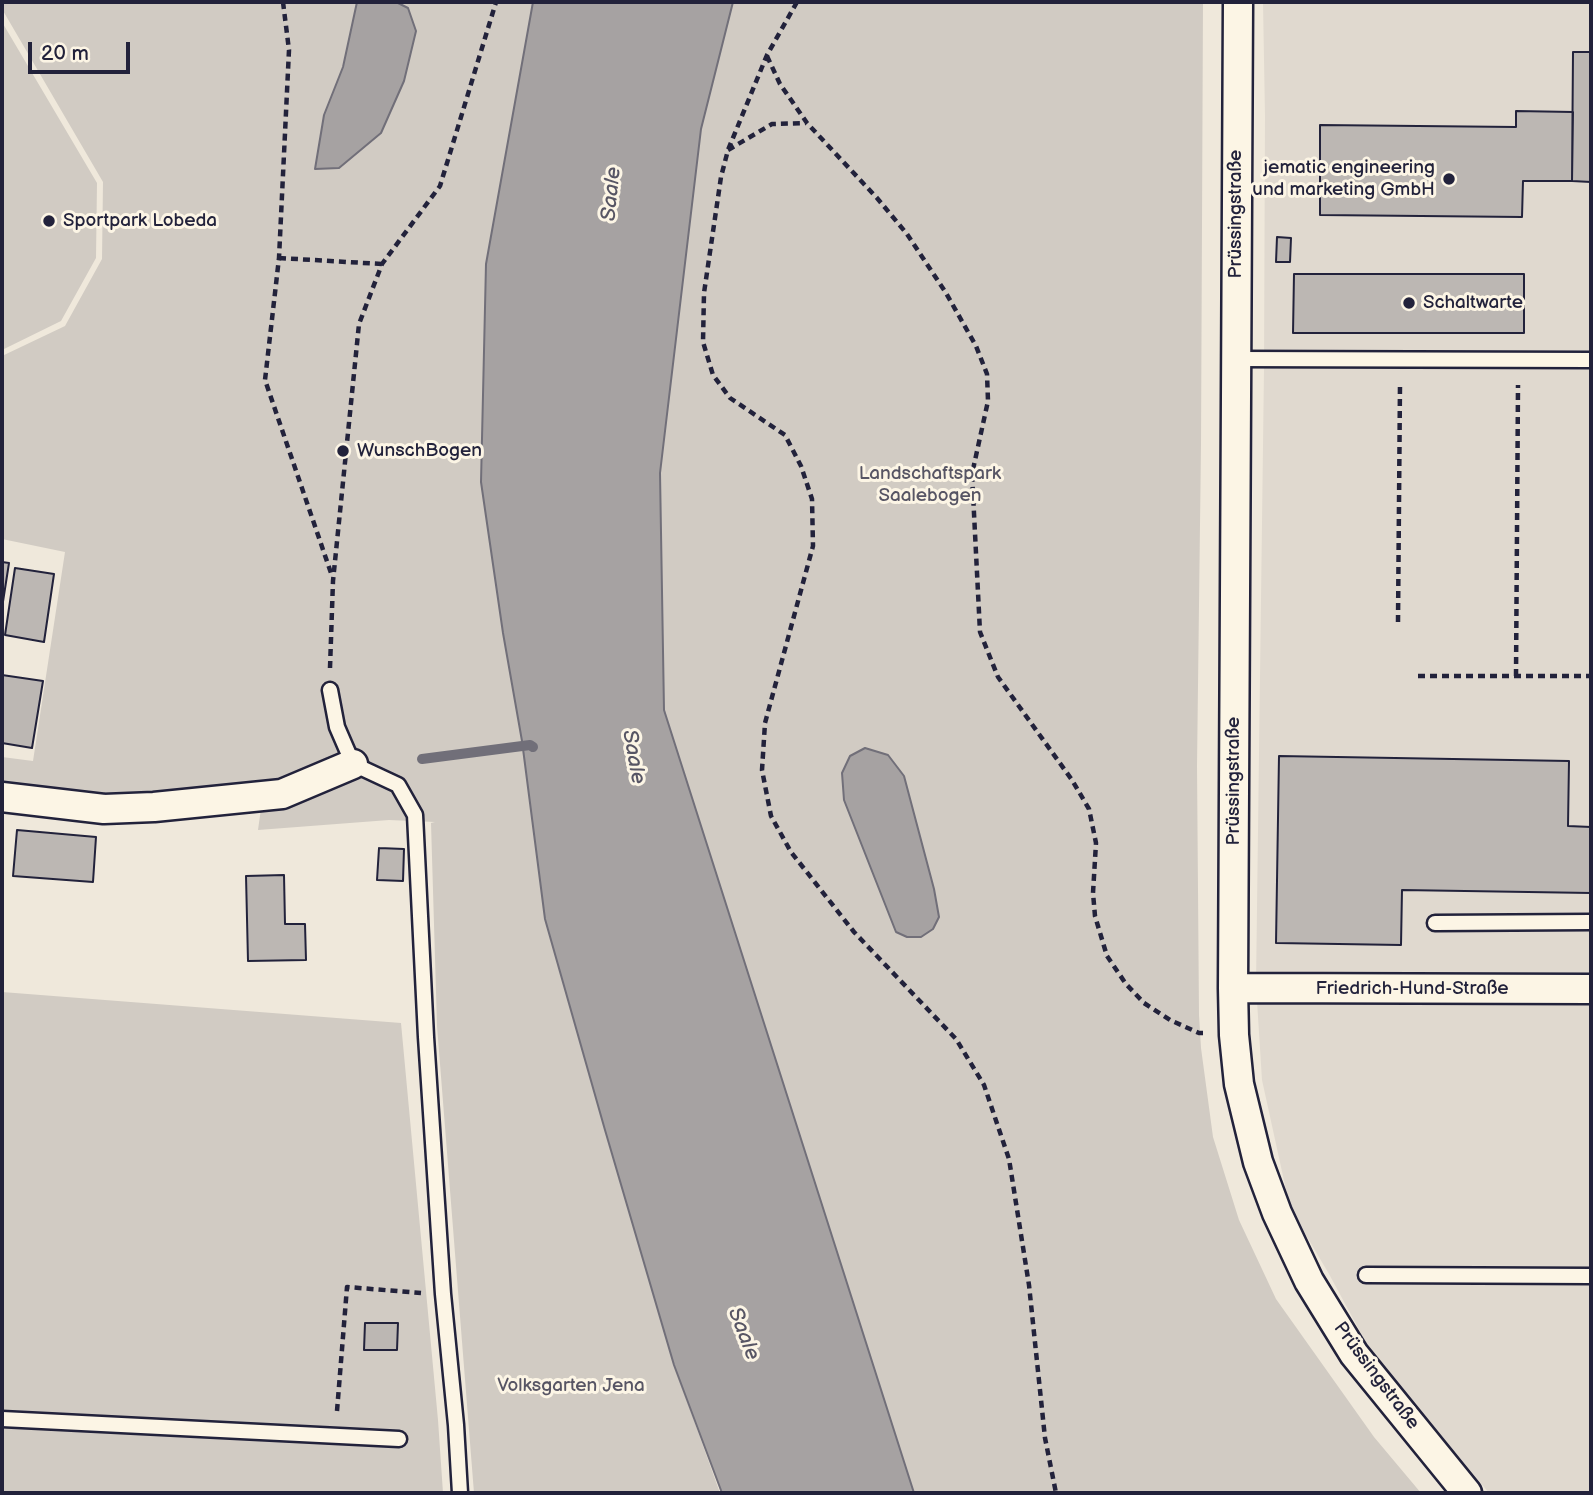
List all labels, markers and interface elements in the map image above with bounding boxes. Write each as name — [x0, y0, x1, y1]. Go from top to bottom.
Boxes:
scale bar — [32, 28, 133, 72]
text: 20 m — [41, 41, 89, 66]
street label: Prüssingstraße — [1225, 150, 1247, 278]
place label: jematic engineering und marketing GmbH — [1252, 157, 1435, 201]
water label: Saale — [597, 166, 627, 222]
marker: jematic engineering und marketing GmbH — [1441, 171, 1457, 187]
place label: Sportpark Lobeda — [63, 210, 217, 232]
marker: Sportpark Lobeda — [41, 213, 57, 229]
place label: Schaltwarte — [1423, 292, 1523, 314]
marker: Schaltwarte — [1401, 295, 1417, 311]
place label: WunschBogen — [357, 440, 482, 462]
marker: WunschBogen — [335, 443, 351, 459]
park label: Landschaftspark Saalebogen — [859, 463, 1001, 507]
street label: Prüssingstraße — [1223, 717, 1245, 845]
water label: Saale — [616, 728, 650, 786]
street label: Friedrich-Hund-Straße — [1315, 978, 1509, 1000]
water label: Saale — [721, 1304, 765, 1364]
street label: Prüssingstraße — [1328, 1318, 1424, 1434]
park label: Volksgarten Jena — [497, 1375, 645, 1397]

